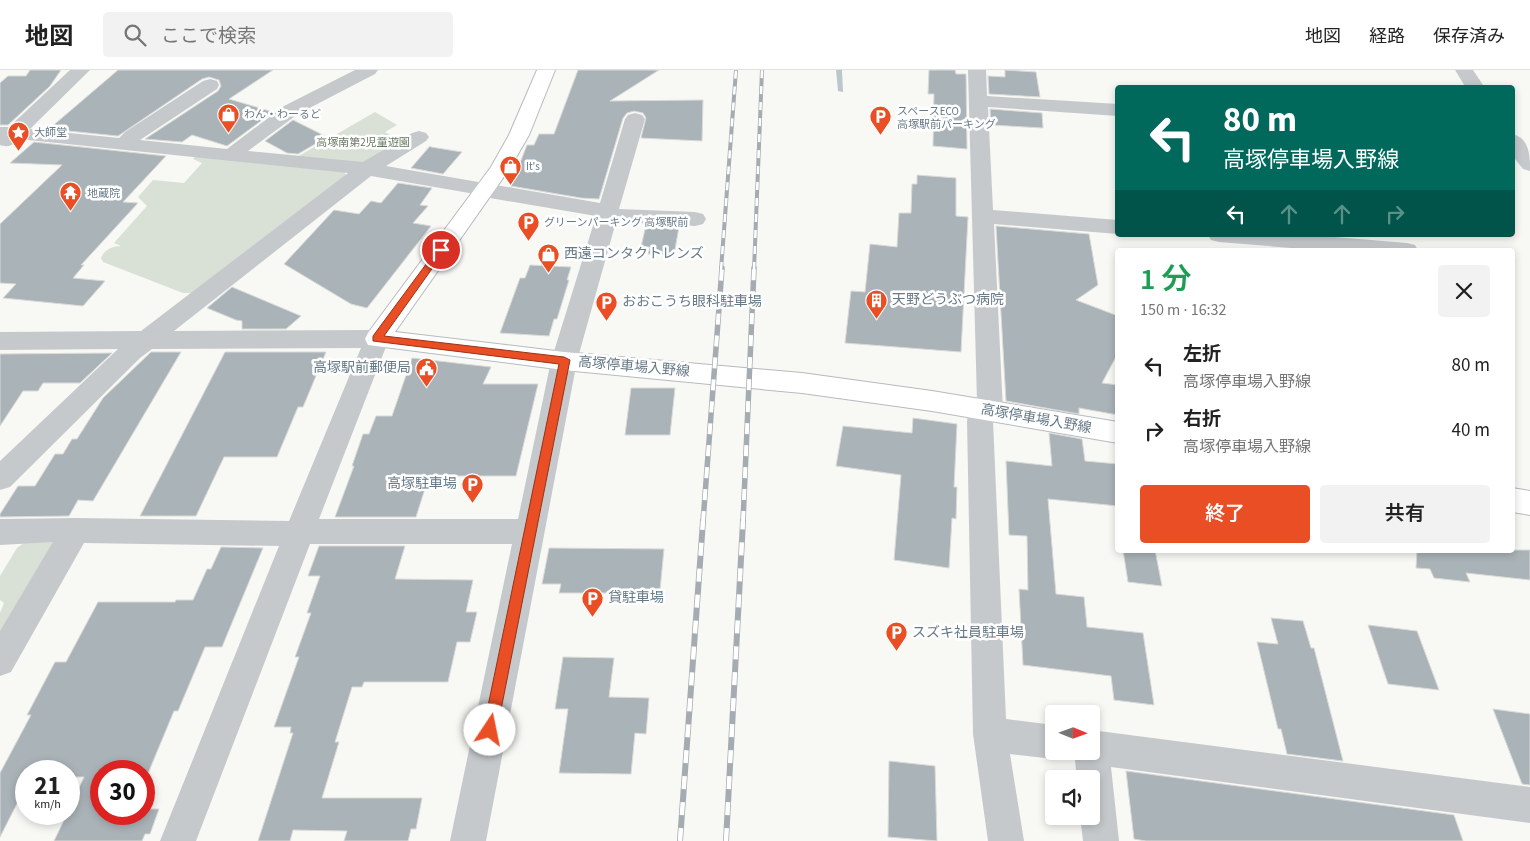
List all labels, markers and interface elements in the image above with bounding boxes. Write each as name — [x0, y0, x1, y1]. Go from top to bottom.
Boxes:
search box — [103, 12, 453, 57]
text: 地図 — [25, 19, 73, 54]
icon: search — [121, 21, 149, 49]
text: ここで検索 — [161, 23, 256, 50]
text: 地図 — [1305, 24, 1341, 49]
text: 経路 — [1369, 24, 1405, 49]
text: 保存済み — [1433, 24, 1505, 49]
text: 80 m — [1223, 95, 1297, 145]
shop icon: わん・わーるど — [216, 102, 240, 133]
place label: スペースECO 高塚駅前パーキング — [897, 104, 996, 132]
parking icon: スペースECO 高塚駅前パーキング — [869, 105, 893, 136]
icon: left — [1140, 105, 1205, 170]
place label: わん・わーるど — [244, 107, 321, 122]
place icon: 大師堂 — [6, 120, 30, 151]
place label: 大師堂 — [34, 125, 67, 140]
park label: 高塚南第2児童遊園 — [316, 135, 410, 150]
text: 高塚停車場入野線 — [1223, 144, 1399, 176]
shop icon: It's — [498, 154, 522, 185]
place label: It's — [526, 159, 540, 174]
temple icon: 地蔵院 — [59, 181, 83, 212]
place label: 地蔵院 — [87, 186, 120, 201]
icon: left — [1222, 200, 1250, 228]
icon: ahead — [1275, 200, 1303, 228]
icon: ahead — [1328, 200, 1356, 228]
icon: right — [1381, 200, 1409, 228]
parking icon: グリーンパーキング 高塚駅前 — [516, 210, 540, 241]
place label: グリーンパーキング 高塚駅前 — [544, 215, 688, 230]
pin — [420, 229, 462, 271]
icon: arrive — [427, 236, 455, 264]
shop icon: 西遠コンタクトレンズ — [536, 242, 560, 273]
place label: 西遠コンタクトレンズ — [564, 244, 704, 264]
text: 1 分 — [1140, 258, 1191, 301]
button: close — [1438, 265, 1490, 317]
building icon: 天野どうぶつ病院 — [864, 288, 888, 319]
parking icon: おおこうち眼科駐車場 — [594, 290, 618, 321]
place label: 天野どうぶつ病院 — [892, 290, 1004, 310]
place label: おおこうち眼科駐車場 — [622, 292, 762, 312]
text: 150 m · 16:32 — [1140, 299, 1227, 321]
text: 左折 — [1183, 341, 1221, 368]
street label: 高塚停車場入野線 — [577, 352, 691, 382]
icon: left — [1140, 352, 1168, 380]
text: 80 m — [1452, 352, 1490, 379]
public building icon: 高塚駅前郵便局 — [415, 356, 439, 387]
place label: 高塚駅前郵便局 — [313, 358, 411, 378]
text: 高塚停車場入野線 — [1183, 371, 1311, 393]
street label: 高塚停車場入野線 — [979, 399, 1093, 439]
text: 右折 — [1183, 406, 1221, 433]
icon: right — [1140, 417, 1168, 445]
text: 40 m — [1452, 417, 1490, 444]
text: 高塚停車場入野線 — [1183, 436, 1311, 458]
parking icon: 高塚駐車場 — [461, 472, 485, 503]
place label: 高塚駐車場 — [387, 474, 457, 494]
button: 終了 — [1140, 485, 1310, 543]
button: 共有 — [1320, 485, 1490, 543]
parking icon: 貸駐車場 — [580, 586, 604, 617]
place label: 貸駐車場 — [608, 588, 664, 608]
parking icon: スズキ社員駐車場 — [884, 621, 908, 652]
place label: スズキ社員駐車場 — [912, 623, 1024, 643]
position arrow — [463, 703, 515, 755]
north arrow — [1045, 705, 1100, 760]
map controls — [1045, 705, 1100, 825]
speed limit sign: 30 — [90, 760, 155, 825]
text: 21 — [34, 768, 61, 804]
button: sound — [1045, 770, 1100, 825]
text: km/h — [34, 796, 61, 813]

